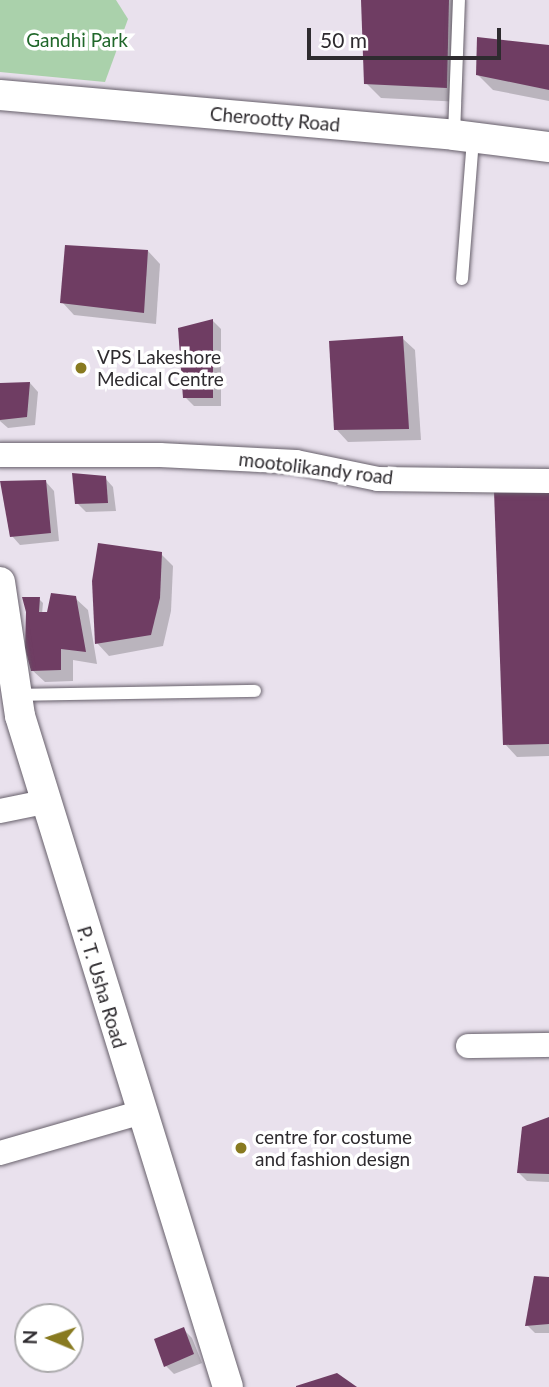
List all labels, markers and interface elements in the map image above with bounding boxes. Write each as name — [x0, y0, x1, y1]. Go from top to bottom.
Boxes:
scale bar — [311, 14, 505, 58]
text: 50 m — [320, 27, 367, 52]
park label: Gandhi Park — [26, 29, 128, 51]
street label: Cherootty Road — [209, 102, 341, 136]
place label: VPS Lakeshore Medical Centre — [97, 346, 224, 390]
marker: VPS Lakeshore Medical Centre — [71, 358, 91, 378]
street label: mootolikandy road — [237, 447, 395, 489]
street label: P. T. Usha Road — [73, 923, 131, 1051]
place label: centre for costume and fashion design — [255, 1126, 413, 1170]
marker: centre for costume and fashion design — [233, 1140, 249, 1156]
north arrow — [14, 1303, 84, 1373]
text: N — [18, 1330, 41, 1345]

